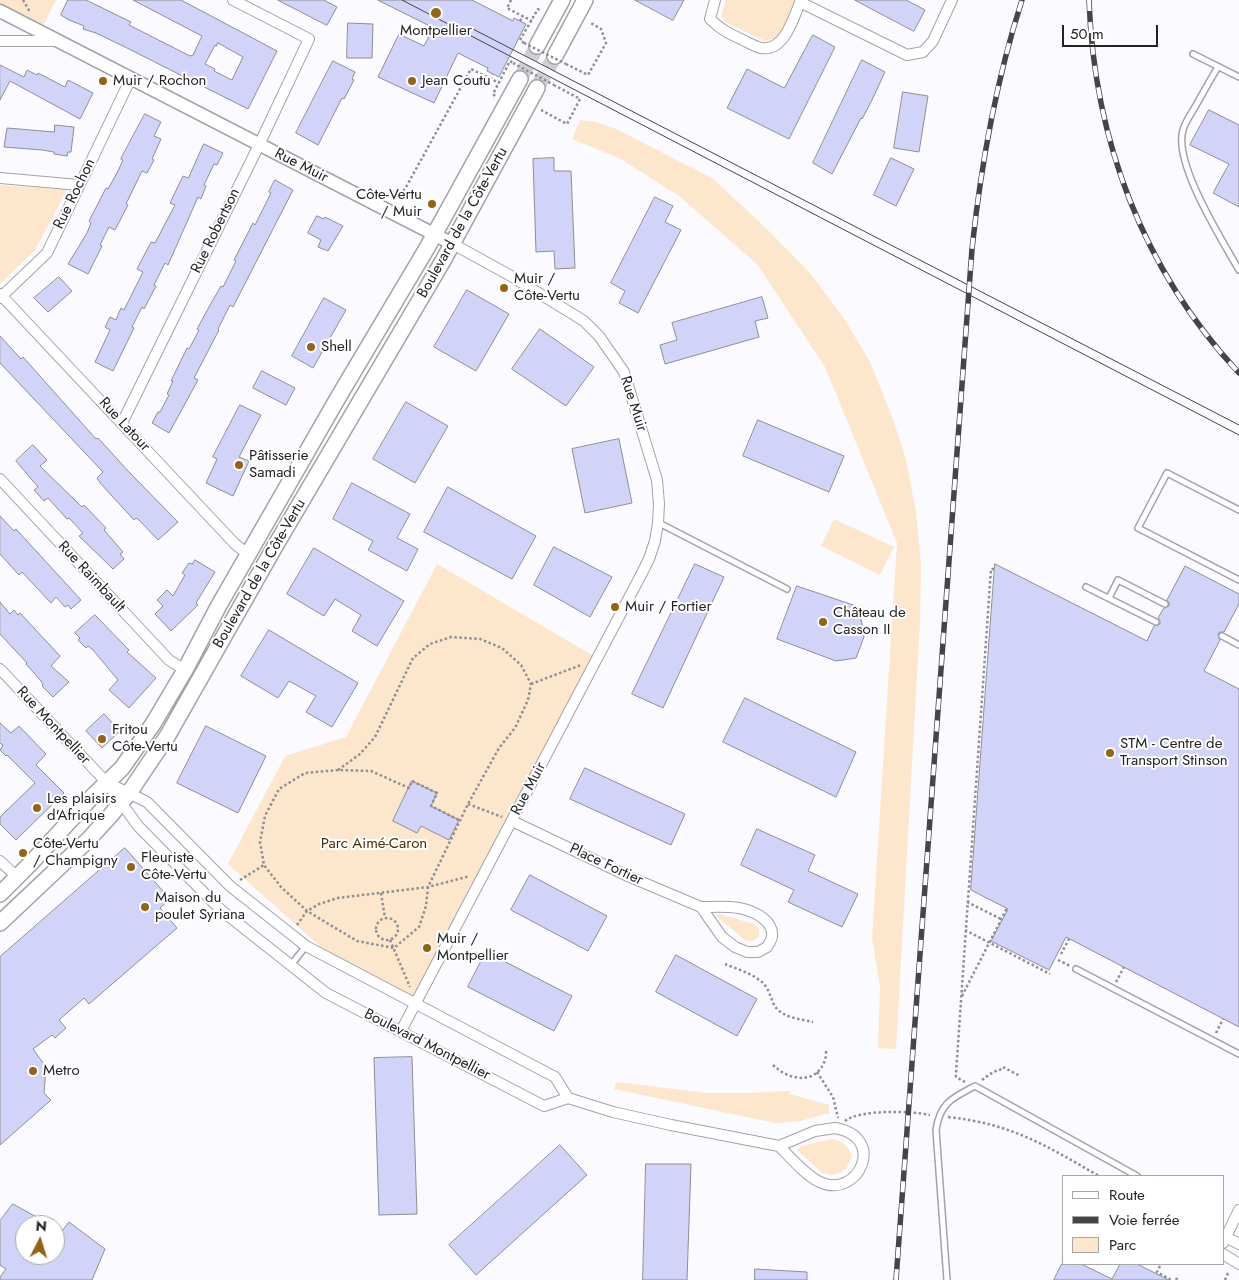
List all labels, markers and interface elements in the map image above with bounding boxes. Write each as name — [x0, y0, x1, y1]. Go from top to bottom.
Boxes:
marker: Montpellier — [429, 6, 443, 20]
scale bar — [1064, 15, 1160, 47]
place label: Montpellier — [400, 22, 472, 40]
text: 50 m — [1070, 23, 1104, 45]
place label: Muir / Rochon — [113, 72, 206, 90]
place label: Jean Coutu — [422, 72, 491, 90]
marker: Muir / Rochon — [97, 75, 109, 87]
marker: Jean Coutu — [406, 75, 418, 87]
street label: Rue Muir — [271, 145, 331, 187]
street label: Boulevard de la Côte-Vertu — [414, 145, 512, 301]
street label: Rue Rochon — [50, 156, 100, 232]
street label: Rue Robertson — [188, 186, 244, 276]
place label: Côte-Vertu / Muir — [356, 186, 422, 221]
marker: Côte-Vertu / Muir — [426, 198, 438, 210]
place label: Muir / Côte-Vertu — [514, 270, 580, 305]
marker: Muir / Côte-Vertu — [498, 282, 510, 294]
place label: Shell — [321, 338, 352, 356]
marker: Shell — [305, 341, 317, 353]
street label: Rue Muir — [616, 374, 650, 434]
street label: Rue Latour — [94, 394, 154, 456]
place label: Pâtisserie Samadi — [249, 447, 309, 482]
marker: Pâtisserie Samadi — [233, 459, 245, 471]
street label: Boulevard de la Côte-Vertu — [210, 496, 310, 652]
street label: Rue Raimbault — [54, 538, 128, 616]
place label: Muir / Fortier — [625, 598, 712, 616]
marker: Muir / Fortier — [609, 601, 621, 613]
place label: Château de Casson II — [833, 604, 906, 639]
marker: Château de Casson II — [817, 616, 829, 628]
street label: Rue Montpellier — [12, 683, 94, 769]
place label: Fritou Côte-Vertu — [112, 721, 178, 756]
marker: Fritou Côte-Vertu — [96, 733, 108, 745]
place label: STM - Centre de Transport Stinson — [1120, 735, 1228, 770]
marker: STM - Centre de Transport Stinson — [1104, 747, 1116, 759]
street label: Rue Muir — [508, 759, 550, 819]
place label: Les plaisirs d'Afrique — [47, 790, 116, 825]
marker: Les plaisirs d'Afrique — [31, 802, 43, 814]
place label: Côte-Vertu / Champigny — [33, 835, 118, 870]
park label: Parc Aimé-Caron — [321, 835, 427, 853]
street label: Place Fortier — [566, 840, 646, 890]
marker: Côte-Vertu / Champigny — [17, 847, 29, 859]
place label: Fleuriste Côte-Vertu — [141, 849, 207, 884]
marker: Fleuriste Côte-Vertu — [125, 861, 137, 873]
place label: Maison du poulet Syriana — [155, 889, 245, 924]
marker: Maison du poulet Syriana — [139, 901, 151, 913]
place label: Muir / Montpellier — [437, 930, 509, 965]
marker: Muir / Montpellier — [421, 942, 433, 954]
street label: Boulevard Montpellier — [361, 1005, 493, 1085]
place label: Metro — [43, 1062, 80, 1080]
marker: Metro — [27, 1065, 39, 1077]
legend — [1062, 1175, 1224, 1265]
text: Route — [1109, 1184, 1145, 1206]
text: Voie ferrée — [1109, 1209, 1180, 1231]
north arrow — [15, 1215, 65, 1265]
text: N — [35, 1216, 48, 1237]
text: Parc — [1109, 1234, 1136, 1256]

